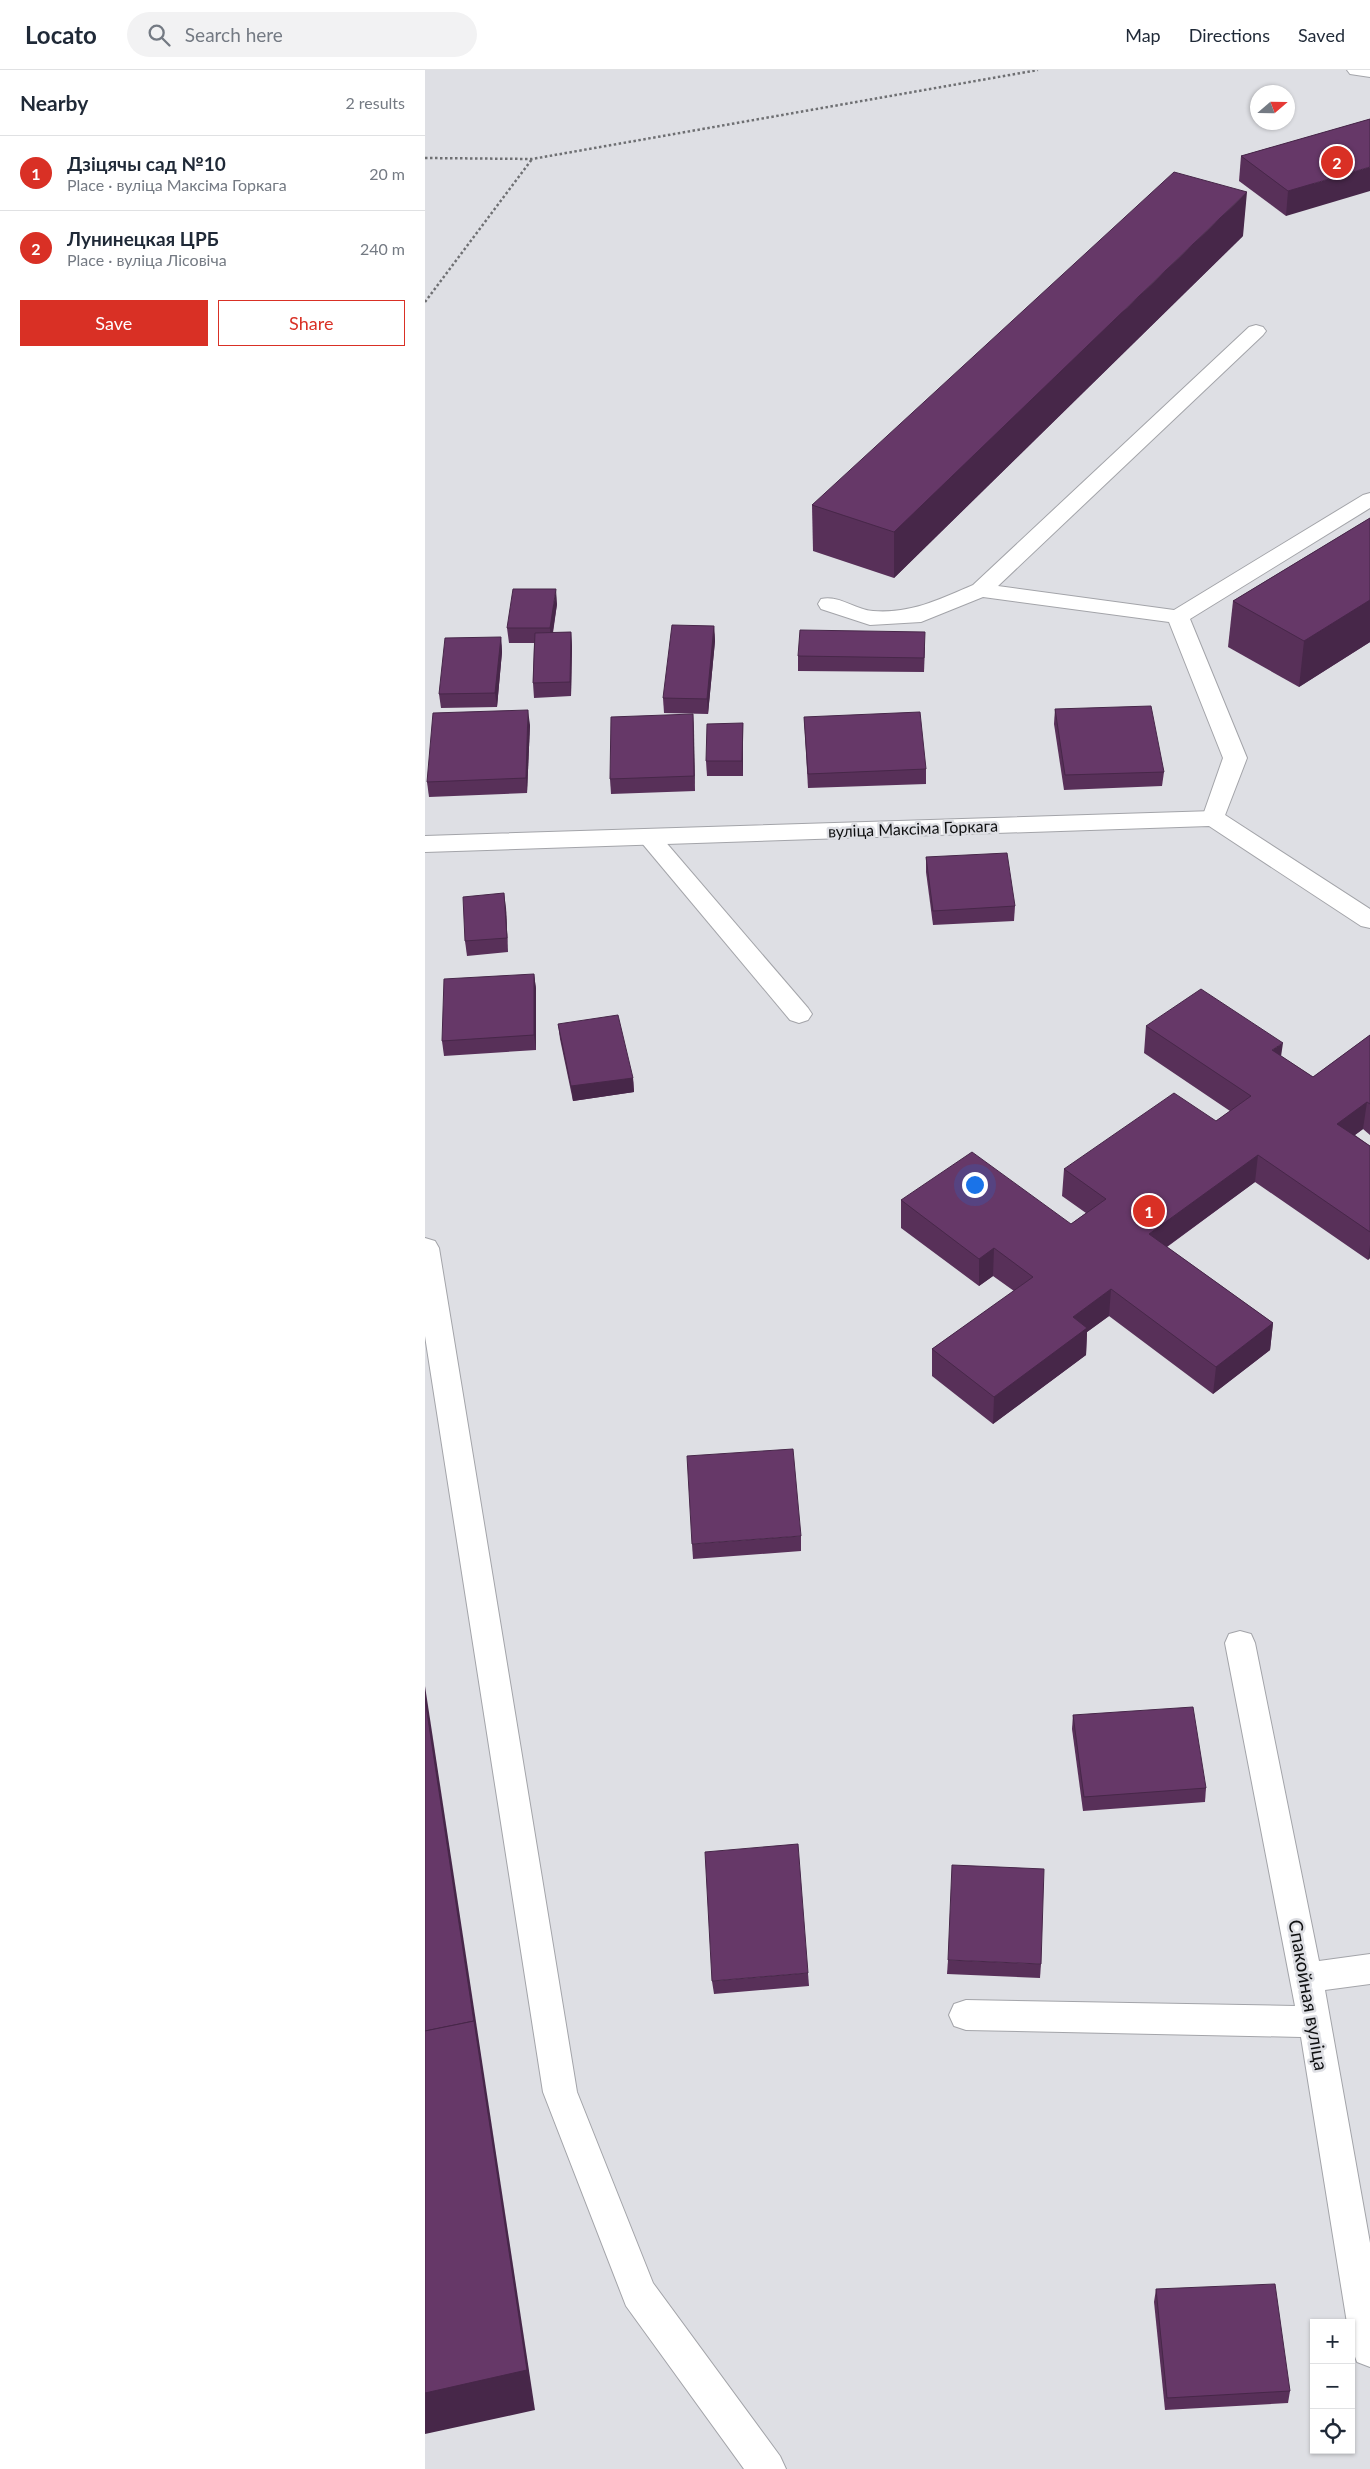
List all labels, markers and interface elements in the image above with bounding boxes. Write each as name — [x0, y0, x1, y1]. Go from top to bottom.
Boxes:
search box — [127, 12, 477, 57]
text: Locato — [25, 20, 97, 49]
icon: search — [145, 21, 173, 49]
text: Search here — [185, 23, 283, 46]
text: Map — [1125, 24, 1161, 46]
text: Directions — [1189, 24, 1270, 46]
text: Saved — [1298, 24, 1345, 46]
north arrow — [1250, 85, 1295, 130]
text: Nearby — [20, 90, 88, 115]
text: 2 results — [345, 93, 405, 112]
pin: 2 — [1321, 143, 1353, 181]
text: Дзіцячы сад №10 — [67, 152, 226, 175]
text: 1 — [31, 164, 41, 183]
text: 20 m — [369, 164, 405, 183]
text: Place · вуліца Максіма Горкага — [67, 175, 287, 194]
text: Лунинецкая ЦРБ — [67, 227, 219, 250]
text: 2 — [31, 239, 41, 258]
text: 240 m — [360, 239, 405, 258]
text: Place · вуліца Лісовіча — [67, 250, 227, 269]
button: Save — [20, 300, 208, 346]
button: Share — [218, 300, 405, 346]
street label: вуліца Максіма Горкага — [828, 816, 998, 840]
your location — [962, 1172, 988, 1198]
pin: 1 — [1133, 1192, 1165, 1230]
street label: Спакойная вуліца — [1284, 1918, 1334, 2072]
map controls — [1310, 2319, 1355, 2454]
button: + — [1310, 2319, 1355, 2364]
button: − — [1310, 2364, 1355, 2409]
button: locate — [1310, 2409, 1355, 2454]

